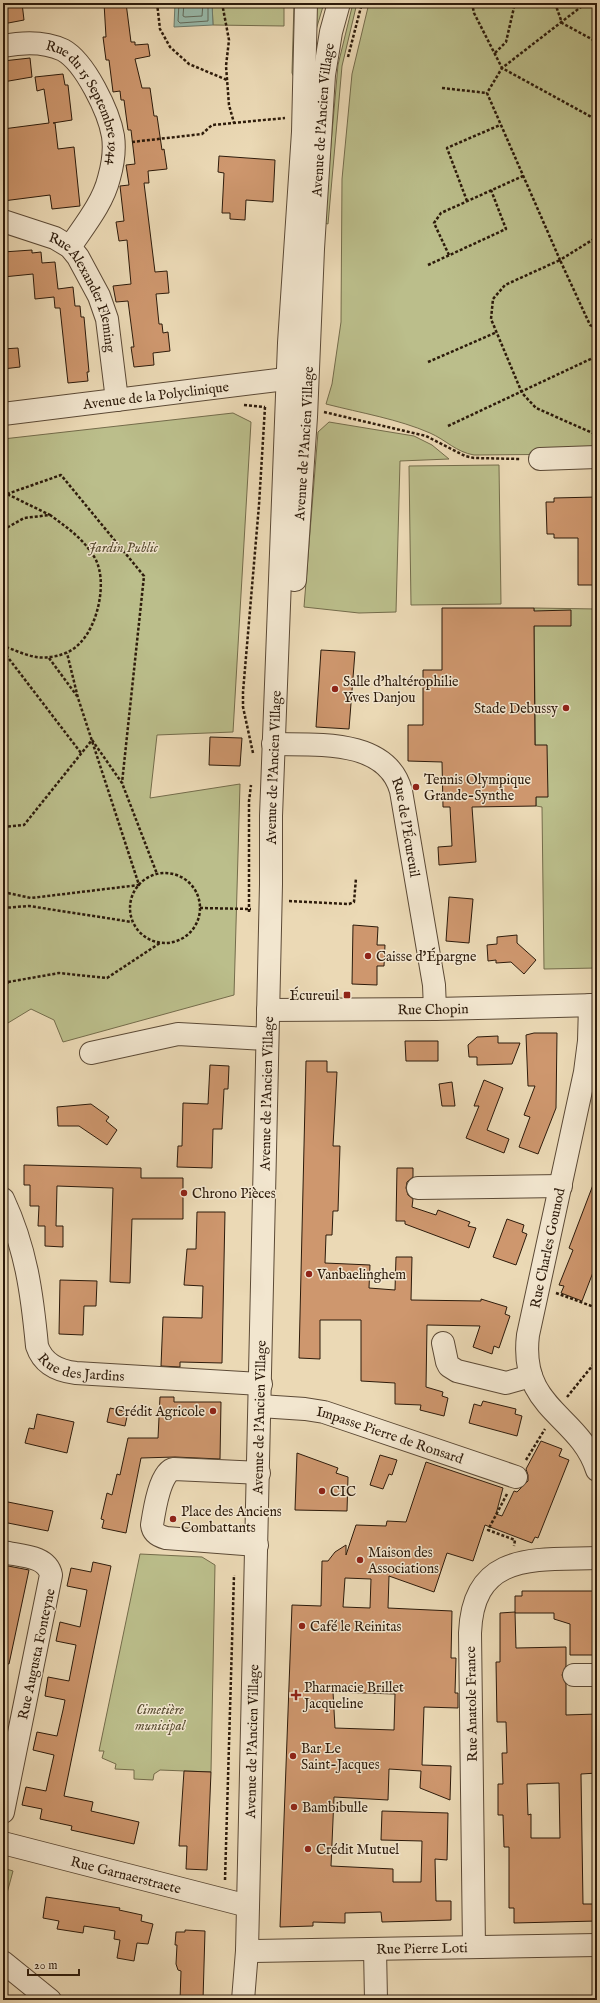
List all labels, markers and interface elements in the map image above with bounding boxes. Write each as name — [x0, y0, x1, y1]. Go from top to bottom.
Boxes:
street label: Rue du 15 Septembre 1944 — [44, 37, 122, 167]
street label: Avenue de l'Ancien Village — [308, 41, 339, 198]
street label: Rue Alexander Fleming — [46, 229, 119, 354]
street label: Avenue de l'Ancien Village — [291, 365, 318, 522]
street label: Avenue de la Polyclinique — [81, 378, 231, 414]
park label: Jardin Public — [88, 539, 159, 557]
place label: Salle d'haltérophilie Yves Danjou — [343, 673, 459, 707]
marker: Salle d'haltérophilie Yves Danjou — [330, 684, 340, 694]
street label: Avenue de l'Ancien Village — [263, 690, 286, 846]
place label: Stade Debussy — [474, 700, 558, 718]
marker: Stade Debussy — [561, 703, 571, 713]
place label: Tennis Olympique Grande-Synthe — [424, 771, 531, 805]
street label: Rue de l'Écureuil — [387, 775, 424, 879]
marker: Tennis Olympique Grande-Synthe — [411, 782, 421, 792]
place label: Caisse d'Épargne — [376, 947, 477, 966]
marker: Caisse d'Épargne — [363, 951, 373, 961]
place label: Écureuil — [290, 986, 339, 1005]
marker: Écureuil — [342, 990, 352, 1000]
street label: Rue Chopin — [397, 1000, 469, 1019]
street label: Avenue de l'Ancien Village — [257, 1016, 278, 1172]
place label: Chrono Pièces — [192, 1185, 276, 1203]
street label: Rue Charles Gounod — [526, 1186, 570, 1310]
marker: Chrono Pièces — [179, 1188, 189, 1198]
place label: Vanbaelinghem — [316, 1266, 406, 1284]
marker: Vanbaelinghem — [304, 1269, 314, 1279]
street label: Avenue de l'Ancien Village — [249, 1339, 271, 1496]
street label: Rue des Jardins — [33, 1350, 125, 1386]
place label: Crédit Agricole — [115, 1403, 206, 1421]
street label: Impasse Pierre de Ronsard — [315, 1403, 466, 1469]
marker: Crédit Agricole — [208, 1406, 218, 1416]
place label: CIC — [330, 1483, 356, 1501]
marker: CIC — [317, 1486, 327, 1496]
place label: Place des Anciens Combattants — [181, 1503, 282, 1537]
marker: Place des Anciens Combattants — [168, 1514, 178, 1524]
place label: Maison des Associations — [367, 1544, 439, 1578]
marker: Maison des Associations — [355, 1555, 365, 1565]
street label: Rue Augusta Fonteyne — [14, 1587, 60, 1721]
place label: Café le Reinitas — [310, 1618, 402, 1636]
marker: Café le Reinitas — [297, 1621, 307, 1631]
street label: Rue Anatole France — [462, 1645, 482, 1762]
street label: Avenue de l'Ancien Village — [242, 1663, 263, 1820]
place label: Pharmacie Brillet Jacqueline — [302, 1679, 404, 1713]
marker: Pharmacie Brillet Jacqueline — [291, 1690, 301, 1700]
park label: Cimetière municipal — [135, 1701, 187, 1735]
place label: Bar Le Saint-Jacques — [301, 1740, 380, 1774]
marker: Bar Le Saint-Jacques — [288, 1751, 298, 1761]
place label: Bambibulle — [302, 1799, 368, 1817]
marker: Bambibulle — [289, 1802, 299, 1812]
place label: Crédit Mutuel — [316, 1841, 399, 1859]
marker: Crédit Mutuel — [303, 1844, 313, 1854]
street label: Rue Garnaerstraete — [69, 1853, 183, 1899]
street label: Rue Pierre Loti — [376, 1939, 468, 1959]
scale bar — [28, 1951, 79, 1977]
text: 20 m — [34, 1958, 57, 1973]

